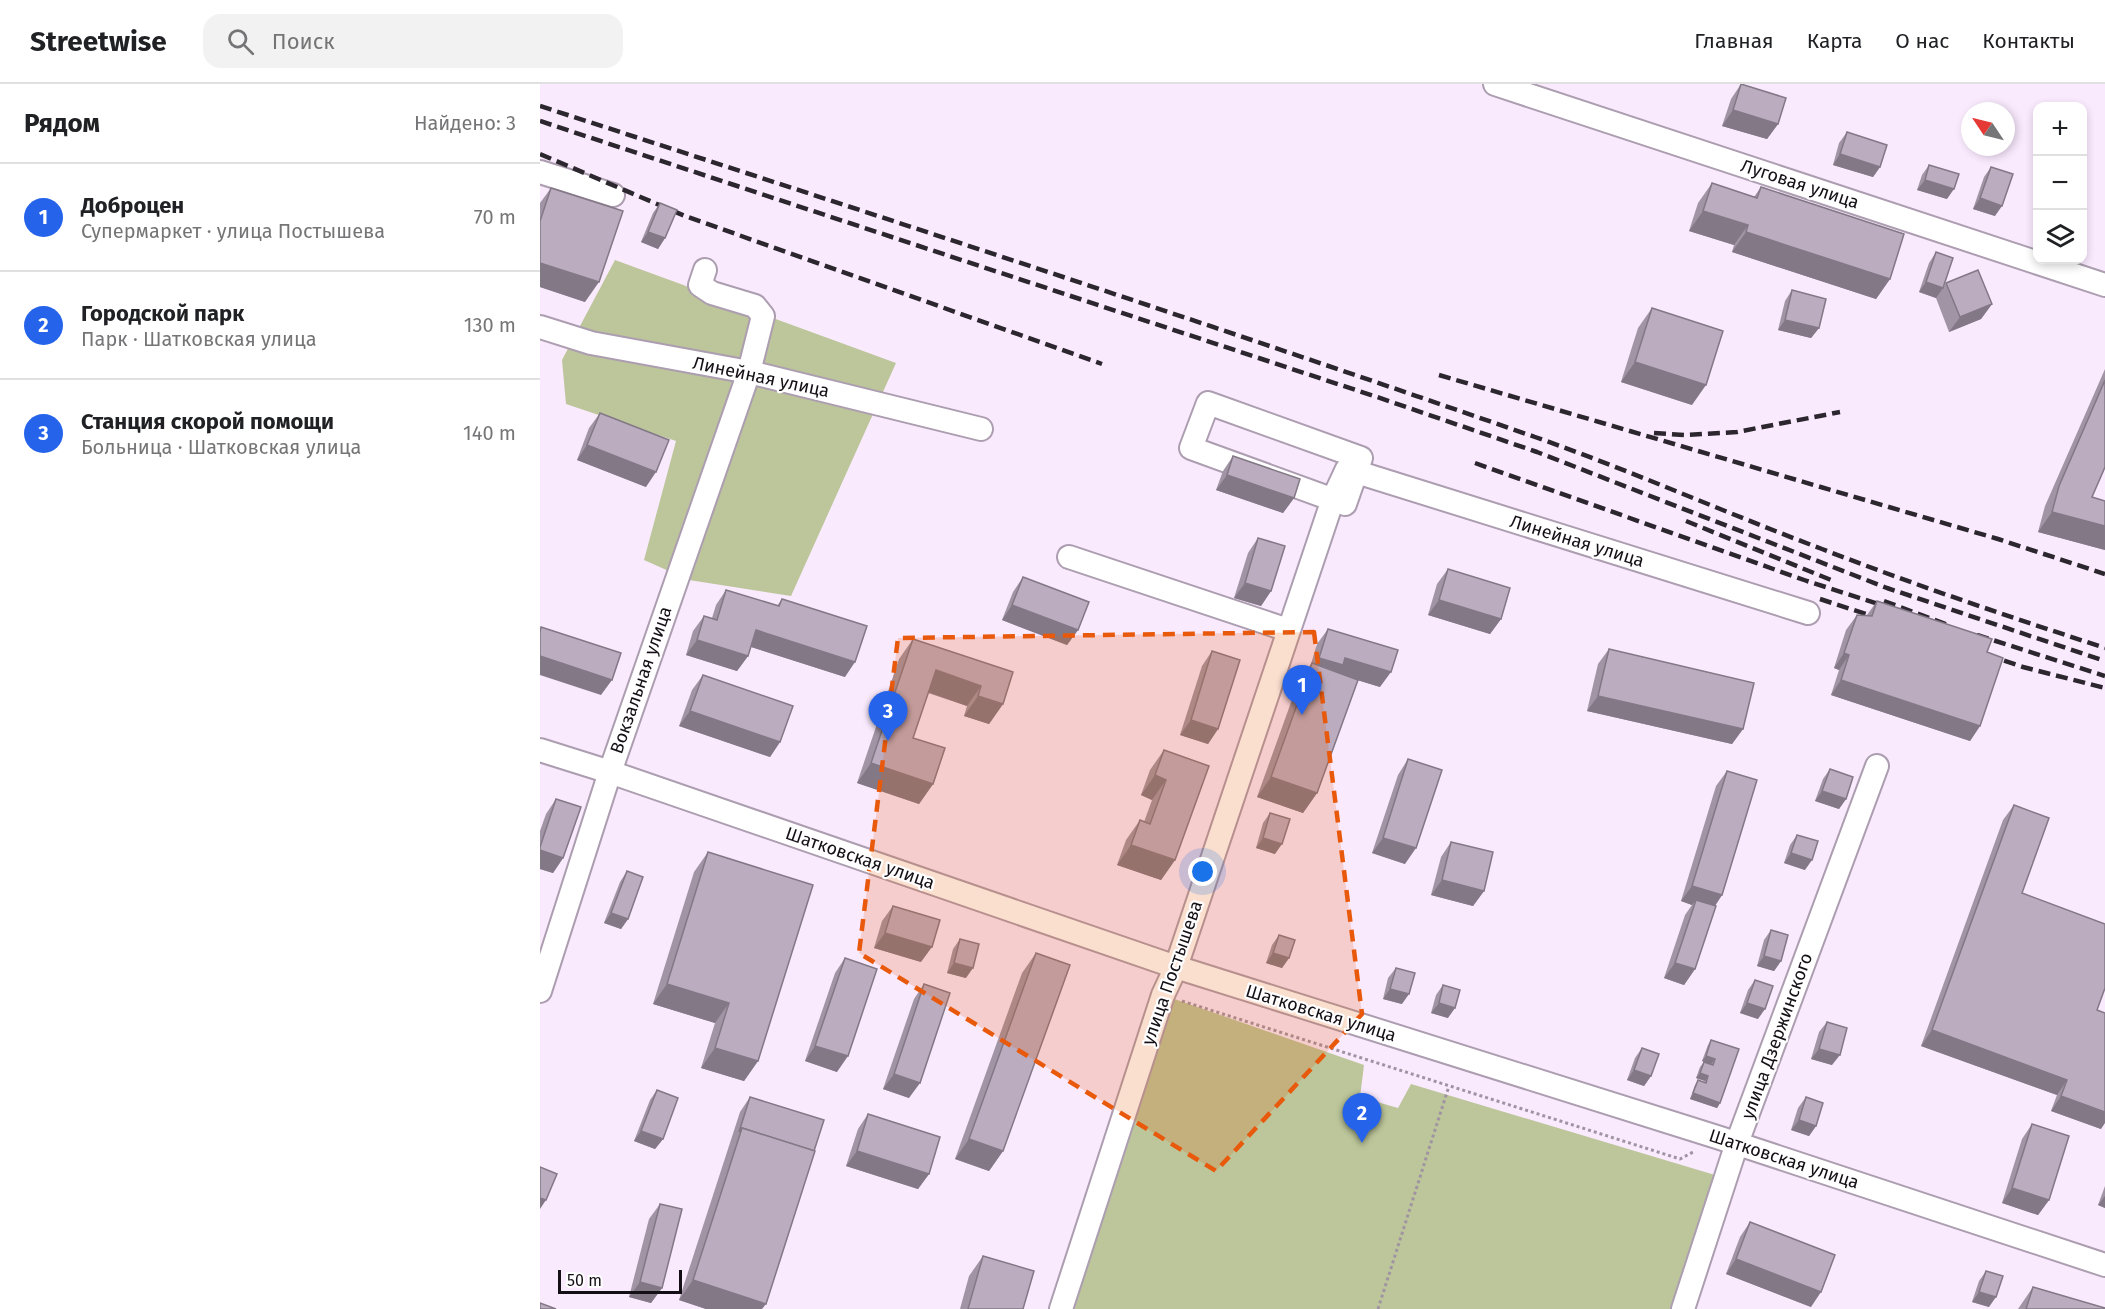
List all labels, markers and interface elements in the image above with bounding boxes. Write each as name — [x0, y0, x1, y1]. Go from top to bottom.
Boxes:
search box — [203, 14, 623, 68]
text: Streetwise — [30, 25, 167, 58]
icon: search — [224, 25, 257, 58]
text: Поиск — [272, 28, 335, 55]
text: Главная — [1694, 28, 1774, 54]
text: Карта — [1807, 28, 1862, 54]
text: О нас — [1895, 28, 1949, 54]
text: Контакты — [1982, 28, 2075, 54]
north arrow — [1961, 102, 2015, 156]
map controls — [2033, 102, 2087, 264]
button: + — [2033, 102, 2087, 156]
text: Рядом — [24, 108, 100, 139]
text: Найдено: 3 — [414, 111, 516, 135]
street label: Луговая улица — [1738, 155, 1862, 213]
button: − — [2033, 156, 2087, 210]
text: Доброцен — [81, 192, 184, 219]
text: 1 — [39, 205, 48, 229]
text: 70 m — [474, 205, 516, 229]
button: layers — [2033, 210, 2087, 264]
text: Супермаркет · улица Постышева — [81, 219, 385, 243]
text: Городской парк — [81, 300, 244, 327]
text: 2 — [38, 313, 49, 337]
text: 130 m — [464, 313, 516, 337]
text: Парк · Шатковская улица — [81, 327, 317, 351]
street label: Линейная улица — [691, 352, 831, 402]
text: Станция скорой помощи — [81, 408, 334, 435]
text: 3 — [38, 421, 49, 445]
text: 140 m — [463, 421, 516, 445]
text: Больница · Шатковская улица — [81, 435, 361, 459]
street label: Линейная улица — [1507, 510, 1647, 572]
street label: Вокзальная улица — [605, 603, 677, 757]
pin: 1 — [1282, 666, 1322, 715]
pin: 3 — [868, 692, 908, 741]
street label: Шатковская улица — [783, 822, 937, 894]
your location — [1188, 857, 1217, 886]
street label: улица Постышева — [1137, 898, 1207, 1048]
street label: улица Дзержинского — [1737, 950, 1817, 1122]
street label: Шатковская улица — [1243, 980, 1399, 1046]
pin: 2 — [1342, 1094, 1382, 1143]
street label: Шатковская улица — [1706, 1124, 1862, 1194]
scale bar — [558, 1267, 682, 1294]
text: 50 m — [567, 1271, 602, 1290]

